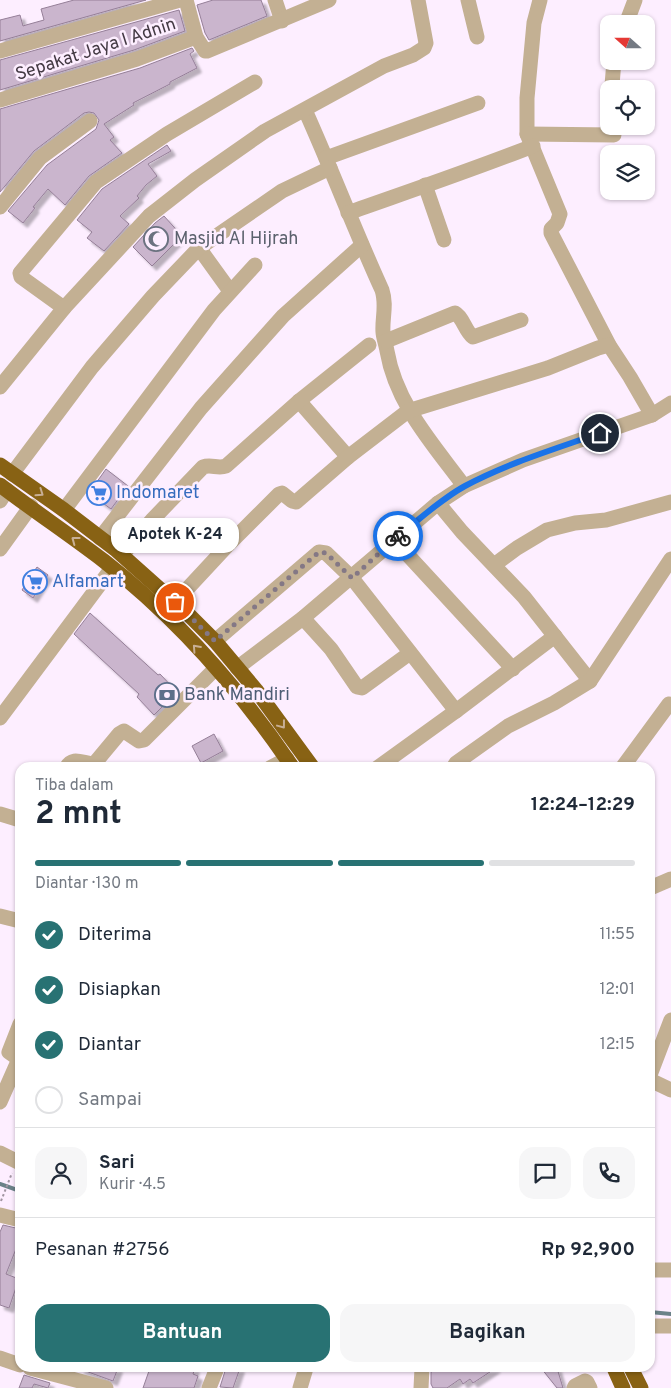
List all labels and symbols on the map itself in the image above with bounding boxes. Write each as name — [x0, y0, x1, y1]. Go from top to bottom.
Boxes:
street label: Sepakat Jaya I Adnin — [13, 13, 179, 87]
north arrow — [600, 15, 655, 70]
mosque icon: Masjid Al Hijrah — [143, 226, 169, 252]
place label: Masjid Al Hijrah — [174, 228, 298, 251]
pin — [579, 412, 621, 454]
supermarket icon: Indomaret — [86, 480, 112, 506]
place label: Indomaret — [116, 482, 199, 505]
one-way arrow — [34, 487, 43, 496]
courier — [373, 511, 423, 561]
callout: Apotek K-24 — [111, 517, 239, 552]
one-way arrow — [71, 537, 81, 546]
supermarket icon: Alfamart — [22, 569, 48, 595]
place label: Alfamart — [52, 571, 124, 594]
pin — [154, 581, 196, 623]
one-way arrow — [193, 645, 202, 654]
bank icon: Bank Mandiri — [154, 682, 180, 708]
place label: Bank Mandiri — [184, 684, 290, 707]
one-way arrow — [277, 719, 285, 728]

